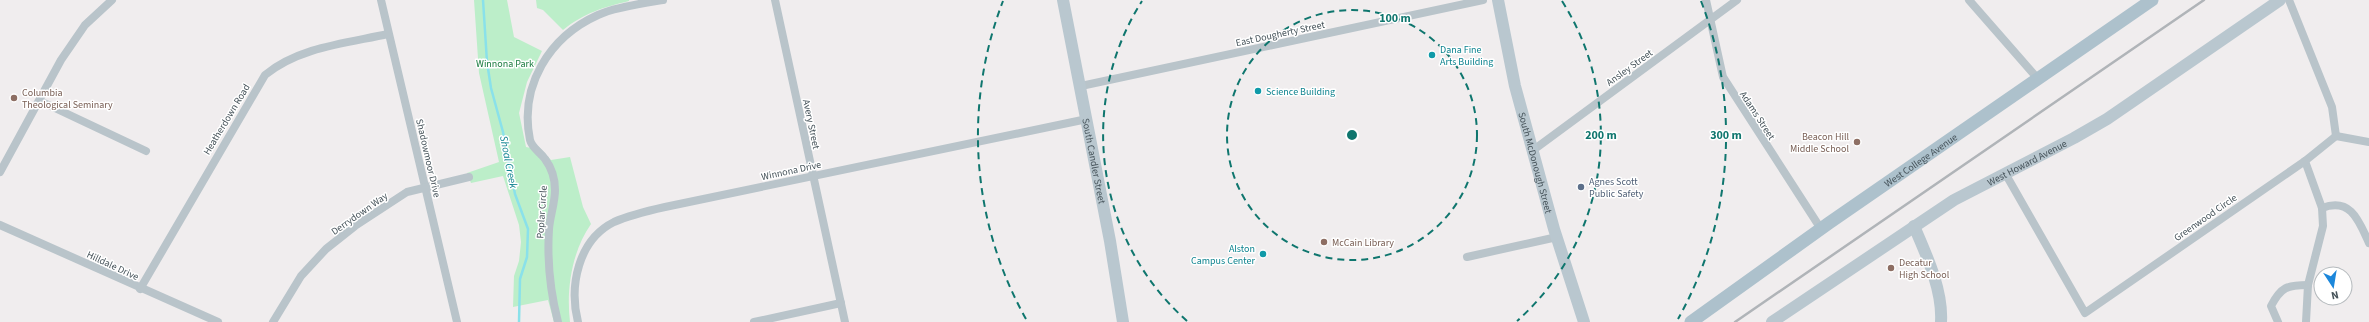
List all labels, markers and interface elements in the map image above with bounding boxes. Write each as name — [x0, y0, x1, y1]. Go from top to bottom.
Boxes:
text: 100 m — [1379, 10, 1411, 27]
street label: East Dougherty Street — [1234, 18, 1327, 50]
place label: Dana Fine Arts Building — [1440, 43, 1493, 69]
street label: Ansley Street — [1603, 46, 1656, 89]
marker: Dana Fine Arts Building — [1427, 50, 1437, 60]
park label: Winnona Park — [476, 57, 534, 71]
street label: Heatherdown Road — [200, 81, 254, 158]
place label: Science Building — [1266, 85, 1335, 99]
place label: Columbia Theological Seminary — [22, 86, 113, 112]
marker: Science Building — [1253, 86, 1263, 96]
street label: Adams Street — [1736, 88, 1778, 143]
marker: Columbia Theological Seminary — [9, 93, 19, 103]
street label: Avery Street — [799, 98, 823, 151]
street label: South McDonough Street — [1514, 111, 1556, 216]
street label: South Candler Street — [1078, 117, 1109, 206]
street label: Shadowmoor Drive — [412, 118, 444, 199]
text: 200 m — [1585, 127, 1617, 144]
text: 300 m — [1710, 127, 1742, 144]
centre of rings — [1345, 128, 1359, 142]
place label: Beacon Hill Middle School — [1790, 130, 1849, 156]
street label: West College Avenue — [1882, 130, 1960, 191]
water label: Shoal Creek — [496, 135, 521, 190]
marker: Beacon Hill Middle School — [1852, 137, 1862, 147]
street label: West Howard Avenue — [1985, 137, 2070, 190]
street label: Winnona Drive — [760, 158, 822, 184]
place label: Agnes Scott Public Safety — [1589, 175, 1644, 201]
marker: Agnes Scott Public Safety — [1576, 182, 1586, 192]
street label: Poplar Circle — [533, 185, 551, 239]
street label: Derrydown Way — [329, 189, 391, 238]
street label: Greenwood Circle — [2171, 191, 2240, 245]
place label: McCain Library — [1332, 236, 1394, 250]
marker: McCain Library — [1319, 237, 1329, 247]
place label: Alston Campus Center — [1191, 242, 1256, 268]
street label: Hilldale Drive — [84, 248, 141, 284]
marker: Alston Campus Center — [1258, 249, 1268, 259]
place label: Decatur High School — [1899, 256, 1950, 282]
marker: Decatur High School — [1886, 263, 1896, 273]
north arrow — [2313, 266, 2353, 306]
text: N — [2330, 287, 2340, 303]

